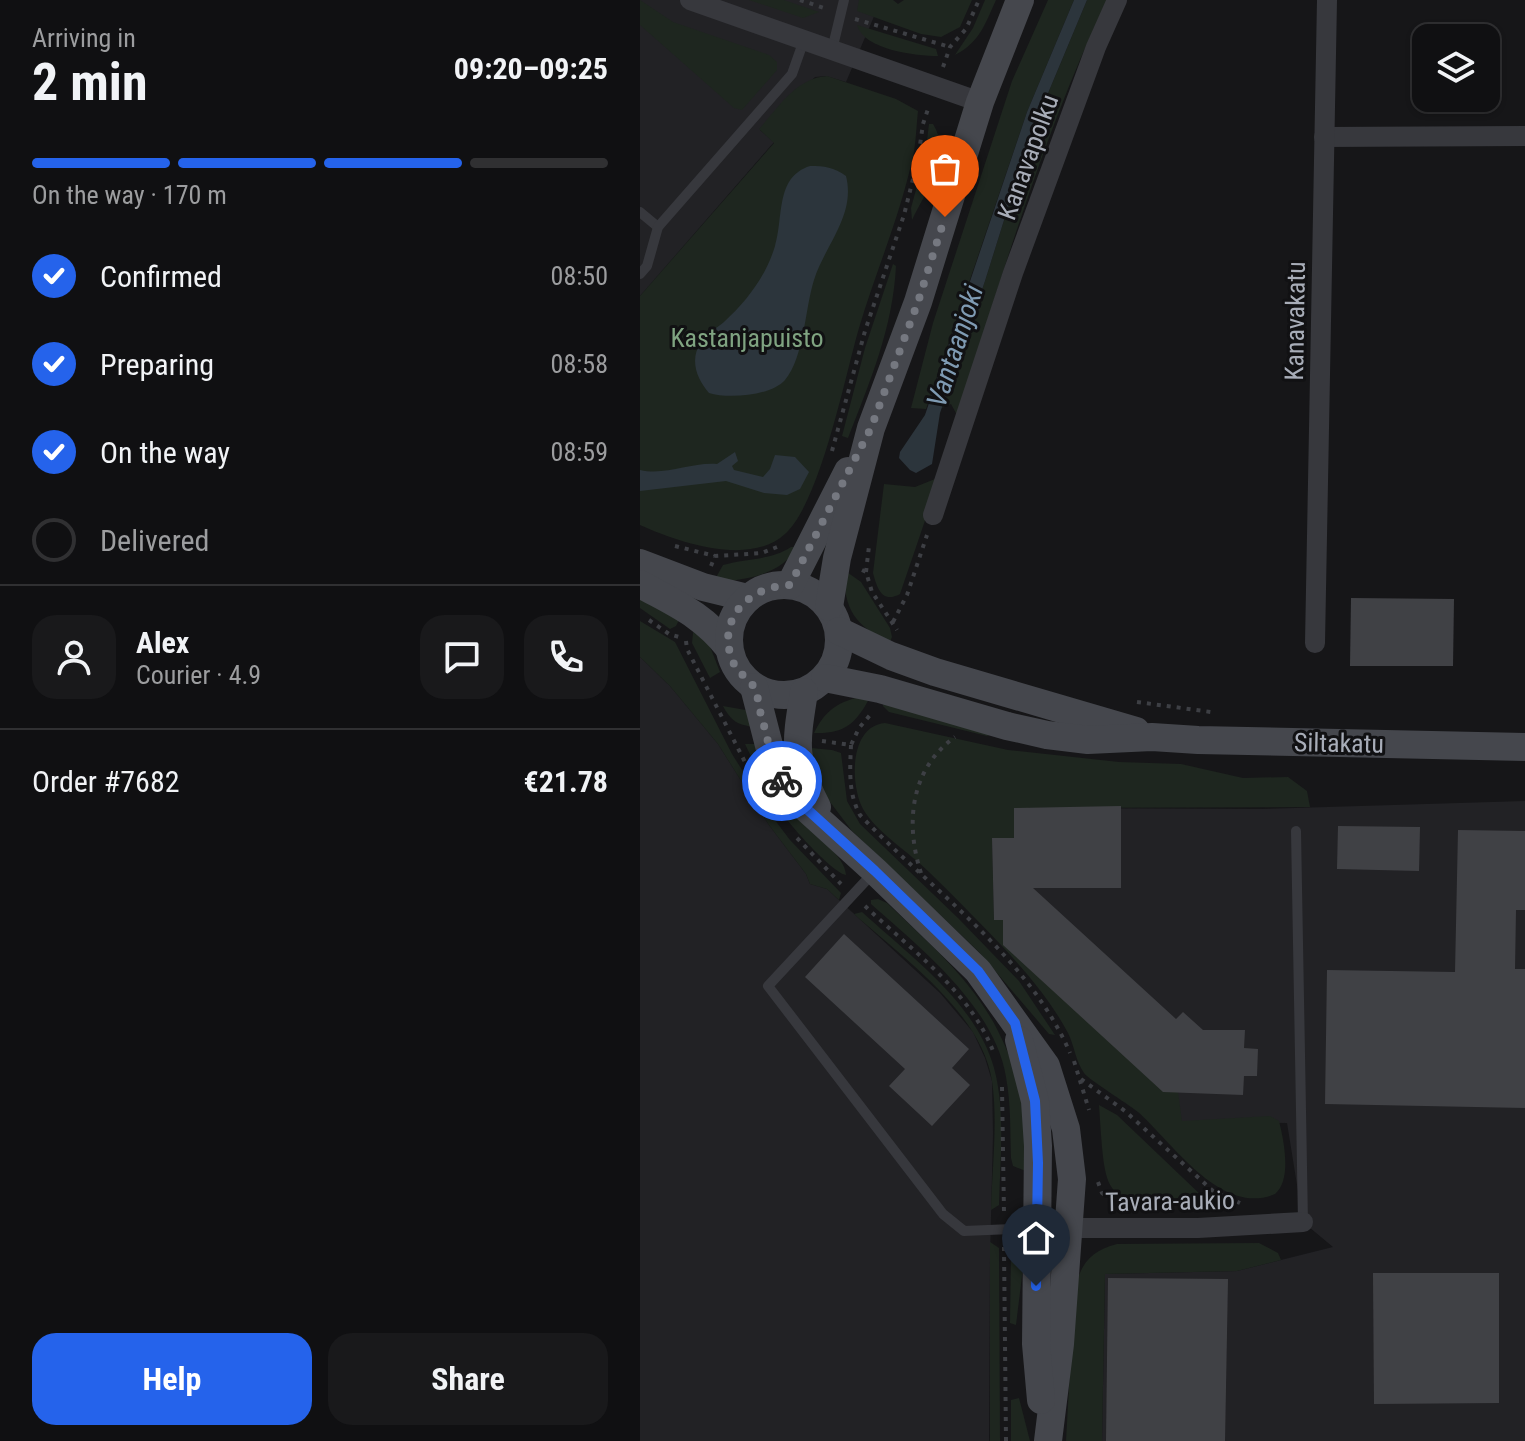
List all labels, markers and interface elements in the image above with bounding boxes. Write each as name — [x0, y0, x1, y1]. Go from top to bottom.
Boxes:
text: Arriving in — [32, 23, 136, 53]
map controls — [1412, 24, 1500, 112]
button: layers — [1412, 24, 1500, 112]
text: 09:20–09:25 — [454, 51, 608, 86]
text: 2 min — [32, 52, 148, 113]
street label: Kanavapolku — [991, 90, 1065, 224]
pin — [911, 135, 979, 217]
icon: bag — [923, 147, 967, 191]
text: On the way · 170 m — [32, 180, 227, 210]
icon: check — [32, 254, 76, 298]
text: Confirmed — [100, 259, 222, 294]
text: 08:50 — [551, 261, 608, 291]
street label: Kanavakatu — [1279, 261, 1311, 381]
water label: Vantaanjoki — [920, 280, 990, 411]
park label: Kastanjapuisto — [670, 323, 824, 353]
icon: check — [32, 342, 76, 386]
text: Preparing — [100, 347, 214, 382]
text: 08:58 — [551, 349, 608, 379]
icon: check — [32, 430, 76, 474]
text: On the way — [100, 435, 230, 470]
text: 08:59 — [551, 437, 608, 467]
text: Delivered — [100, 523, 209, 558]
button: person — [32, 615, 116, 699]
button: chat — [420, 615, 504, 699]
button: phone — [524, 615, 608, 699]
text: Alex — [136, 625, 189, 660]
text: Courier · 4.9 — [136, 660, 261, 690]
street label: Siltakatu — [1294, 727, 1384, 759]
courier — [742, 741, 822, 821]
icon: bike — [760, 759, 804, 803]
text: Order #7682 — [32, 764, 180, 799]
text: €21.78 — [523, 764, 608, 799]
street label: Tavara-aukio — [1105, 1185, 1235, 1217]
pin — [1002, 1204, 1070, 1286]
icon: home — [1014, 1216, 1058, 1260]
button: Help — [32, 1333, 312, 1425]
button: Share — [328, 1333, 608, 1425]

